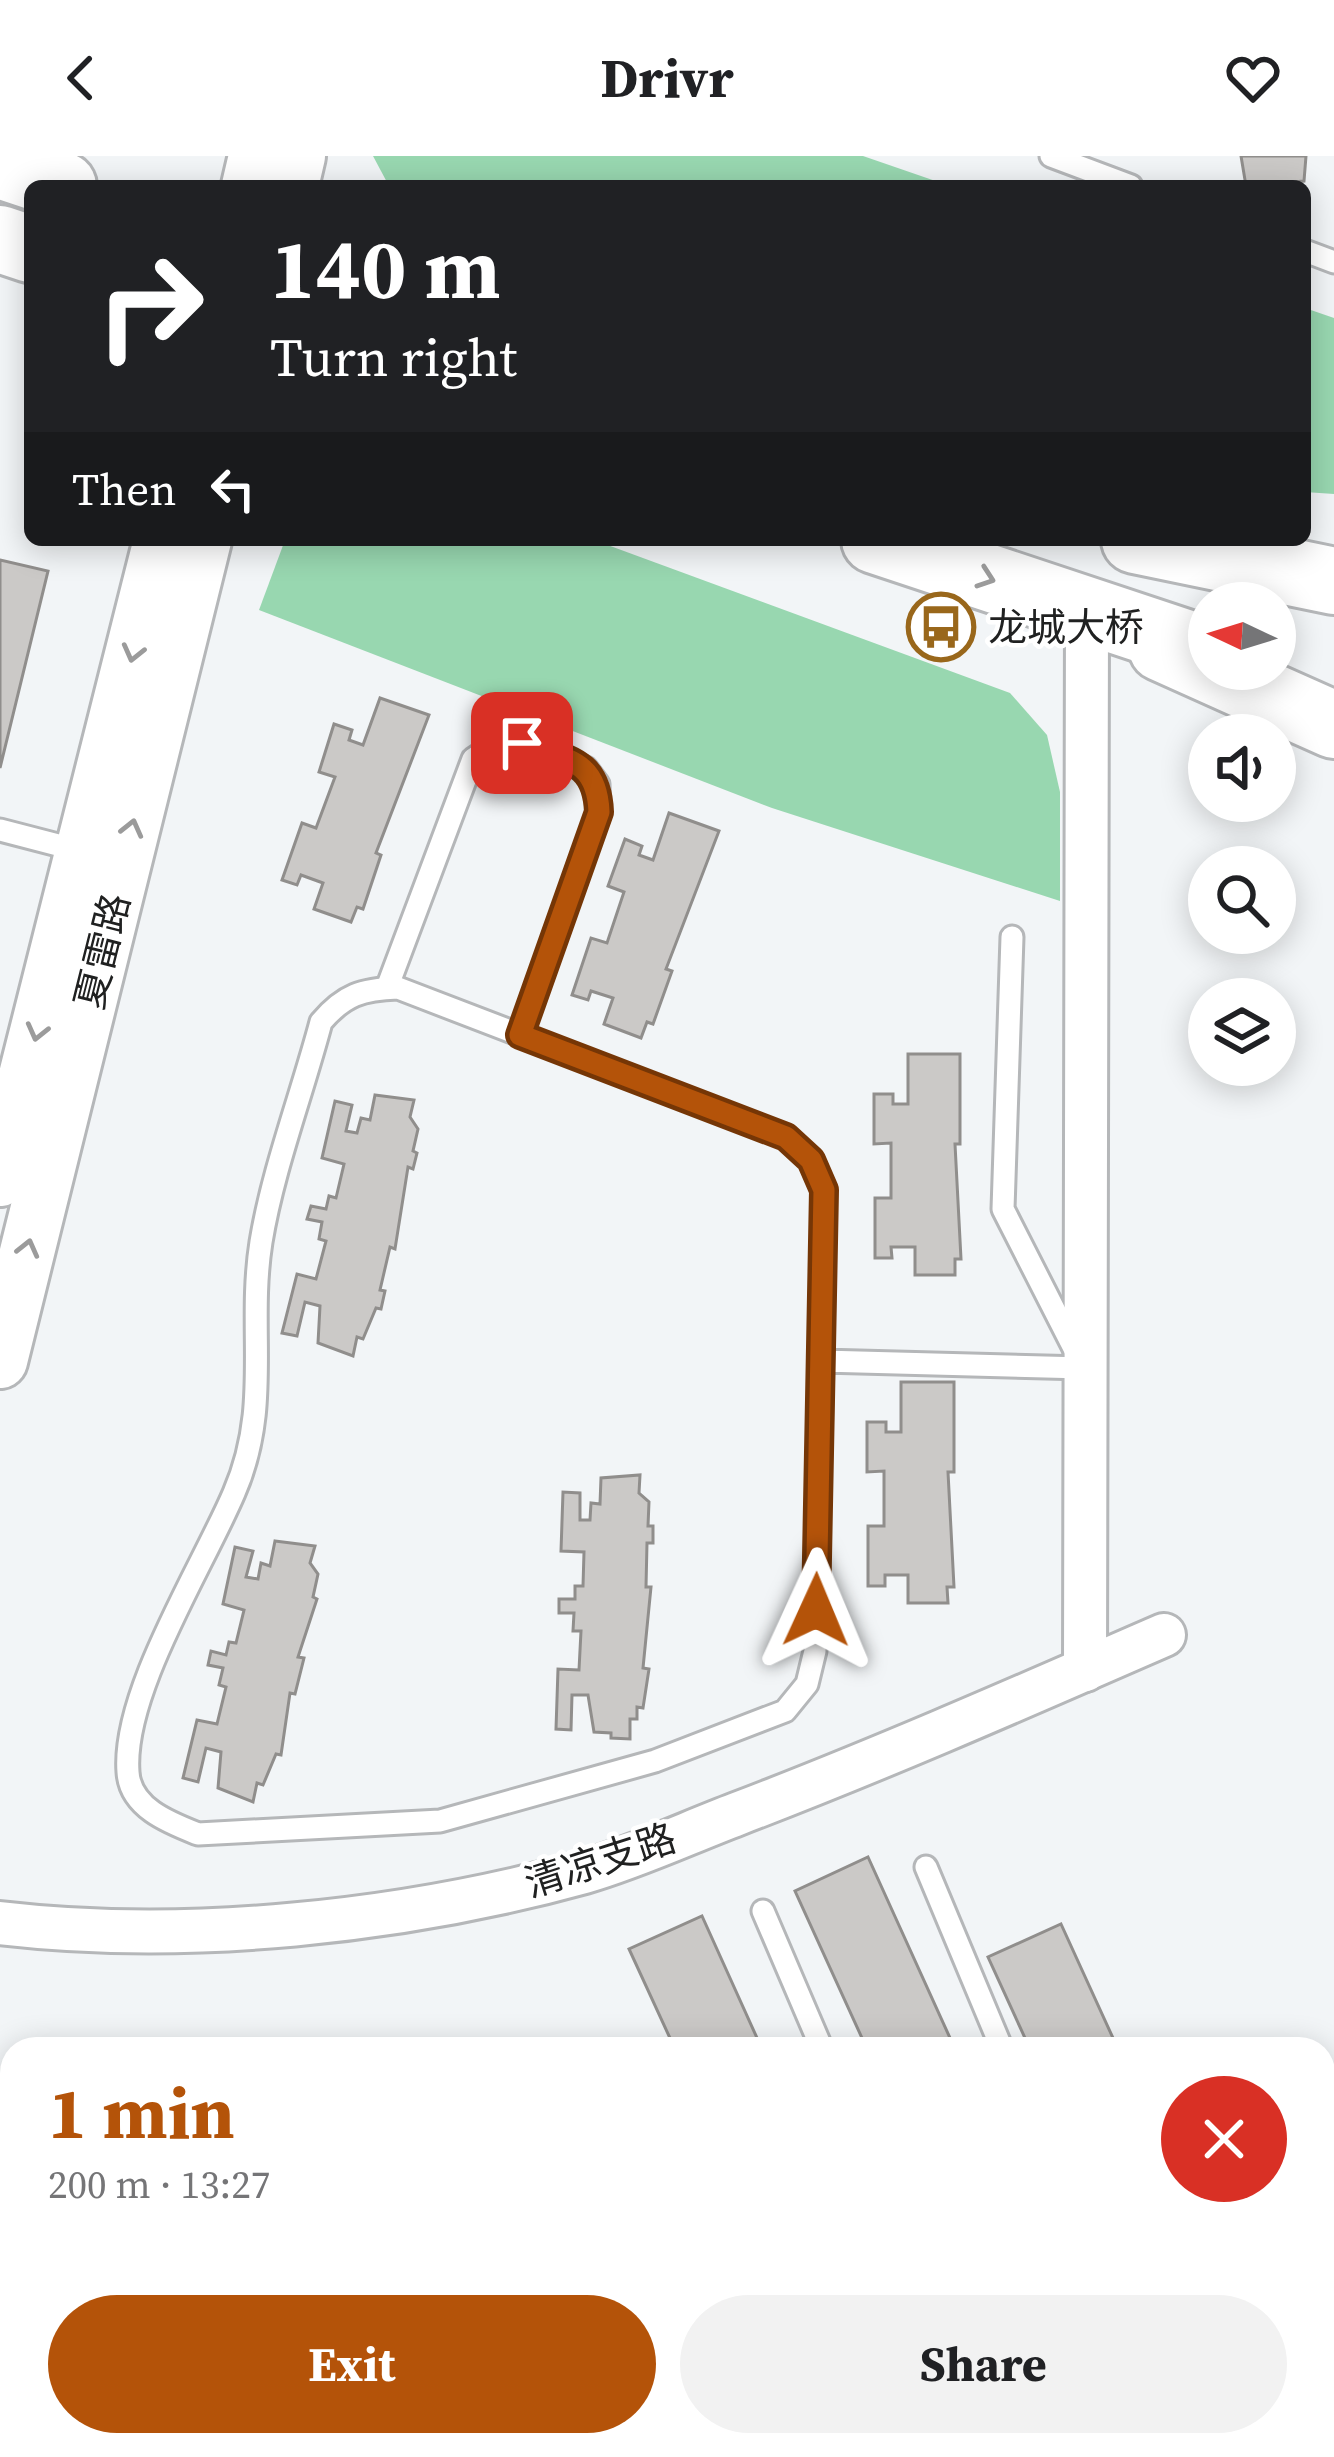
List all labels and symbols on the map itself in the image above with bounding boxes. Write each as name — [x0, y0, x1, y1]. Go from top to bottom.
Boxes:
one-way arrow — [974, 564, 995, 588]
north arrow — [1188, 582, 1296, 690]
bus stop icon: 龙城大桥 — [906, 592, 976, 662]
place label: 龙城大桥 — [988, 601, 1144, 654]
one-way arrow — [122, 643, 147, 663]
pin — [471, 692, 573, 794]
one-way arrow — [118, 819, 143, 839]
street label: 夏雷路 — [63, 888, 142, 1014]
one-way arrow — [26, 1021, 51, 1041]
one-way arrow — [14, 1238, 39, 1258]
position arrow — [753, 1547, 879, 1673]
street label: 清凉支路 — [518, 1811, 683, 1910]

